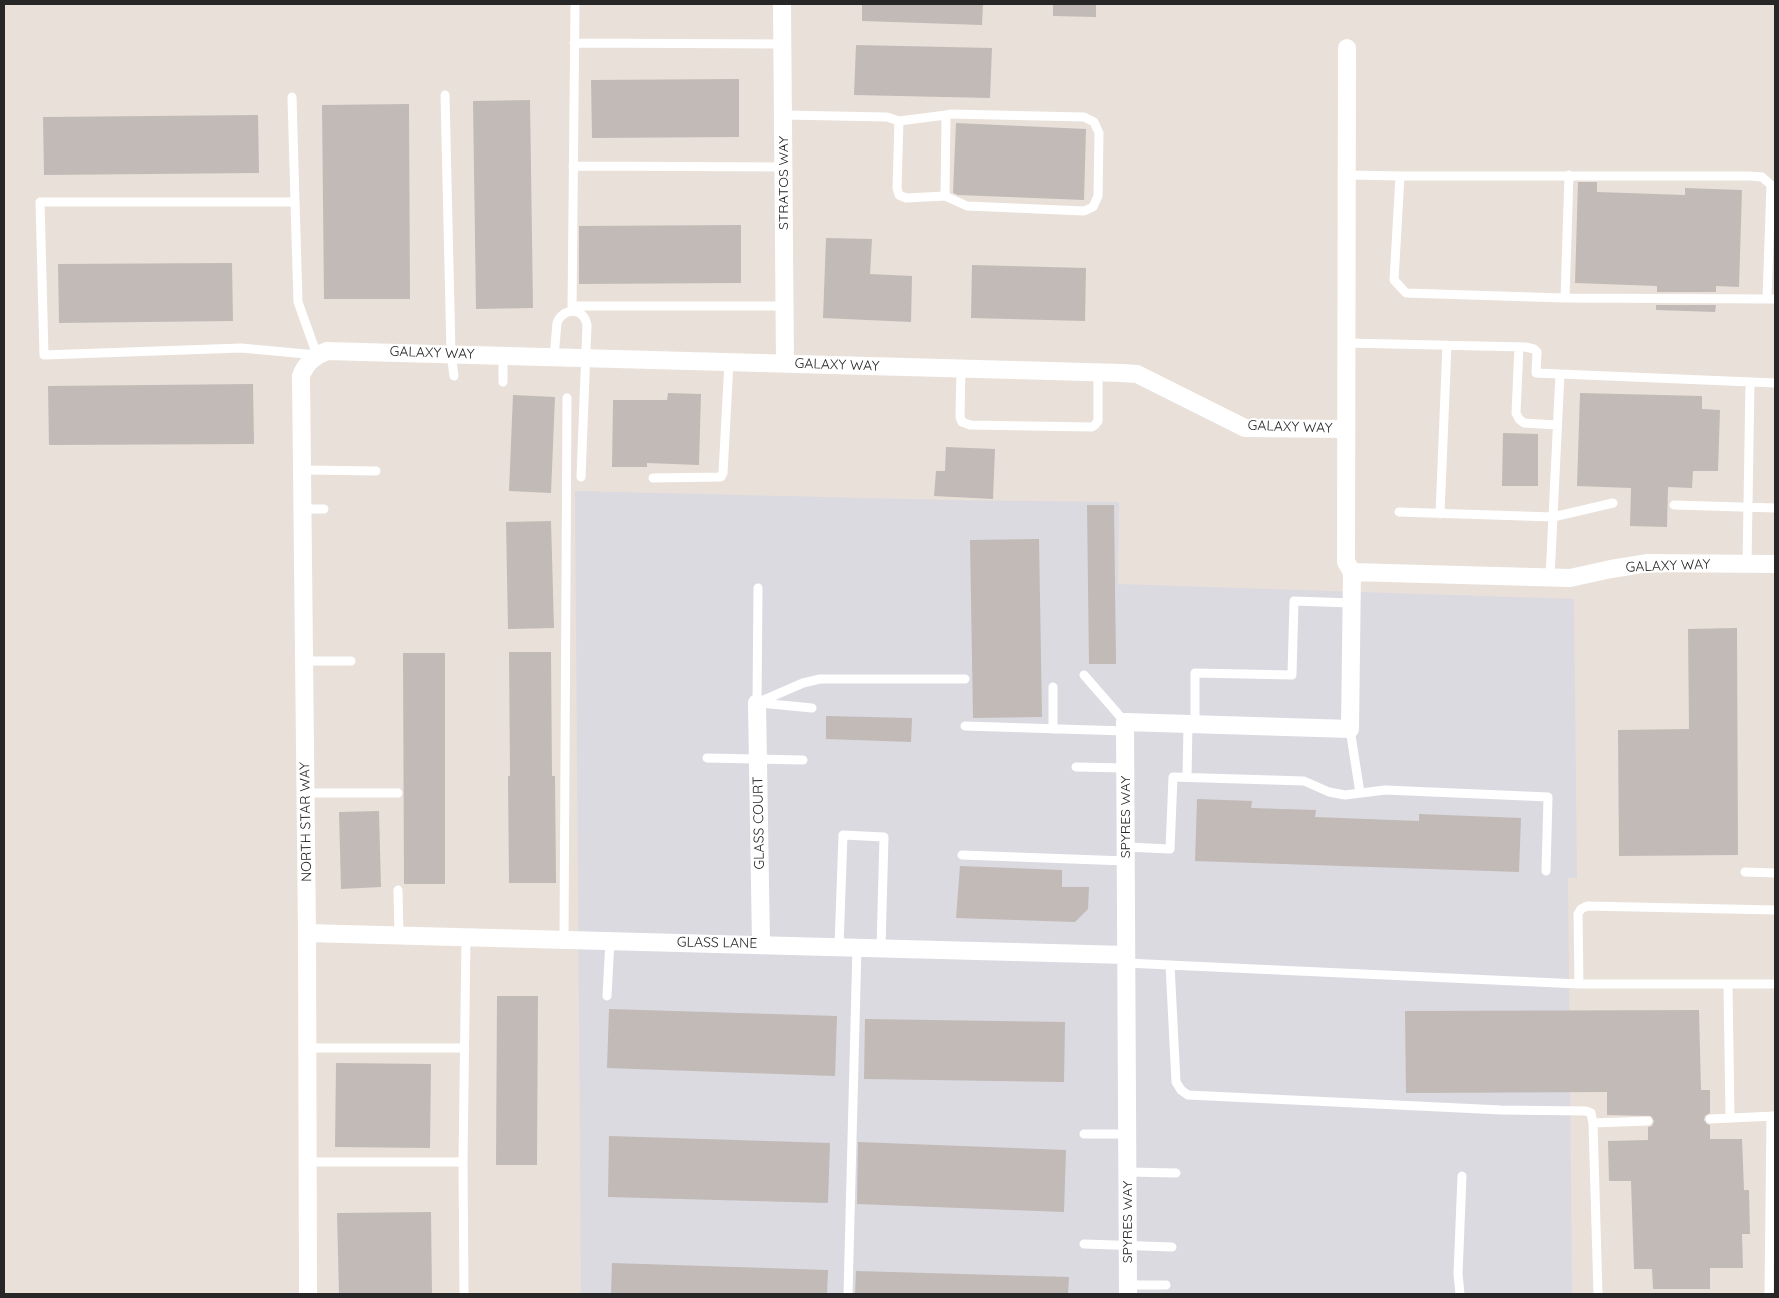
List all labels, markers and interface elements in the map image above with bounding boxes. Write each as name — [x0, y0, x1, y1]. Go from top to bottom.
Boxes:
street label: STRATOS WAY — [776, 136, 792, 230]
street label: GALAXY WAY — [389, 343, 475, 363]
street label: GALAXY WAY — [794, 355, 880, 375]
street label: GALAXY WAY — [1247, 417, 1333, 437]
street label: GALAXY WAY — [1625, 556, 1711, 576]
street label: NORTH STAR WAY — [297, 762, 315, 882]
street label: GLASS COURT — [750, 776, 768, 870]
street label: SPYRES WAY — [1118, 776, 1134, 858]
street label: GLASS LANE — [677, 934, 757, 952]
street label: SPYRES WAY — [1120, 1181, 1136, 1263]

